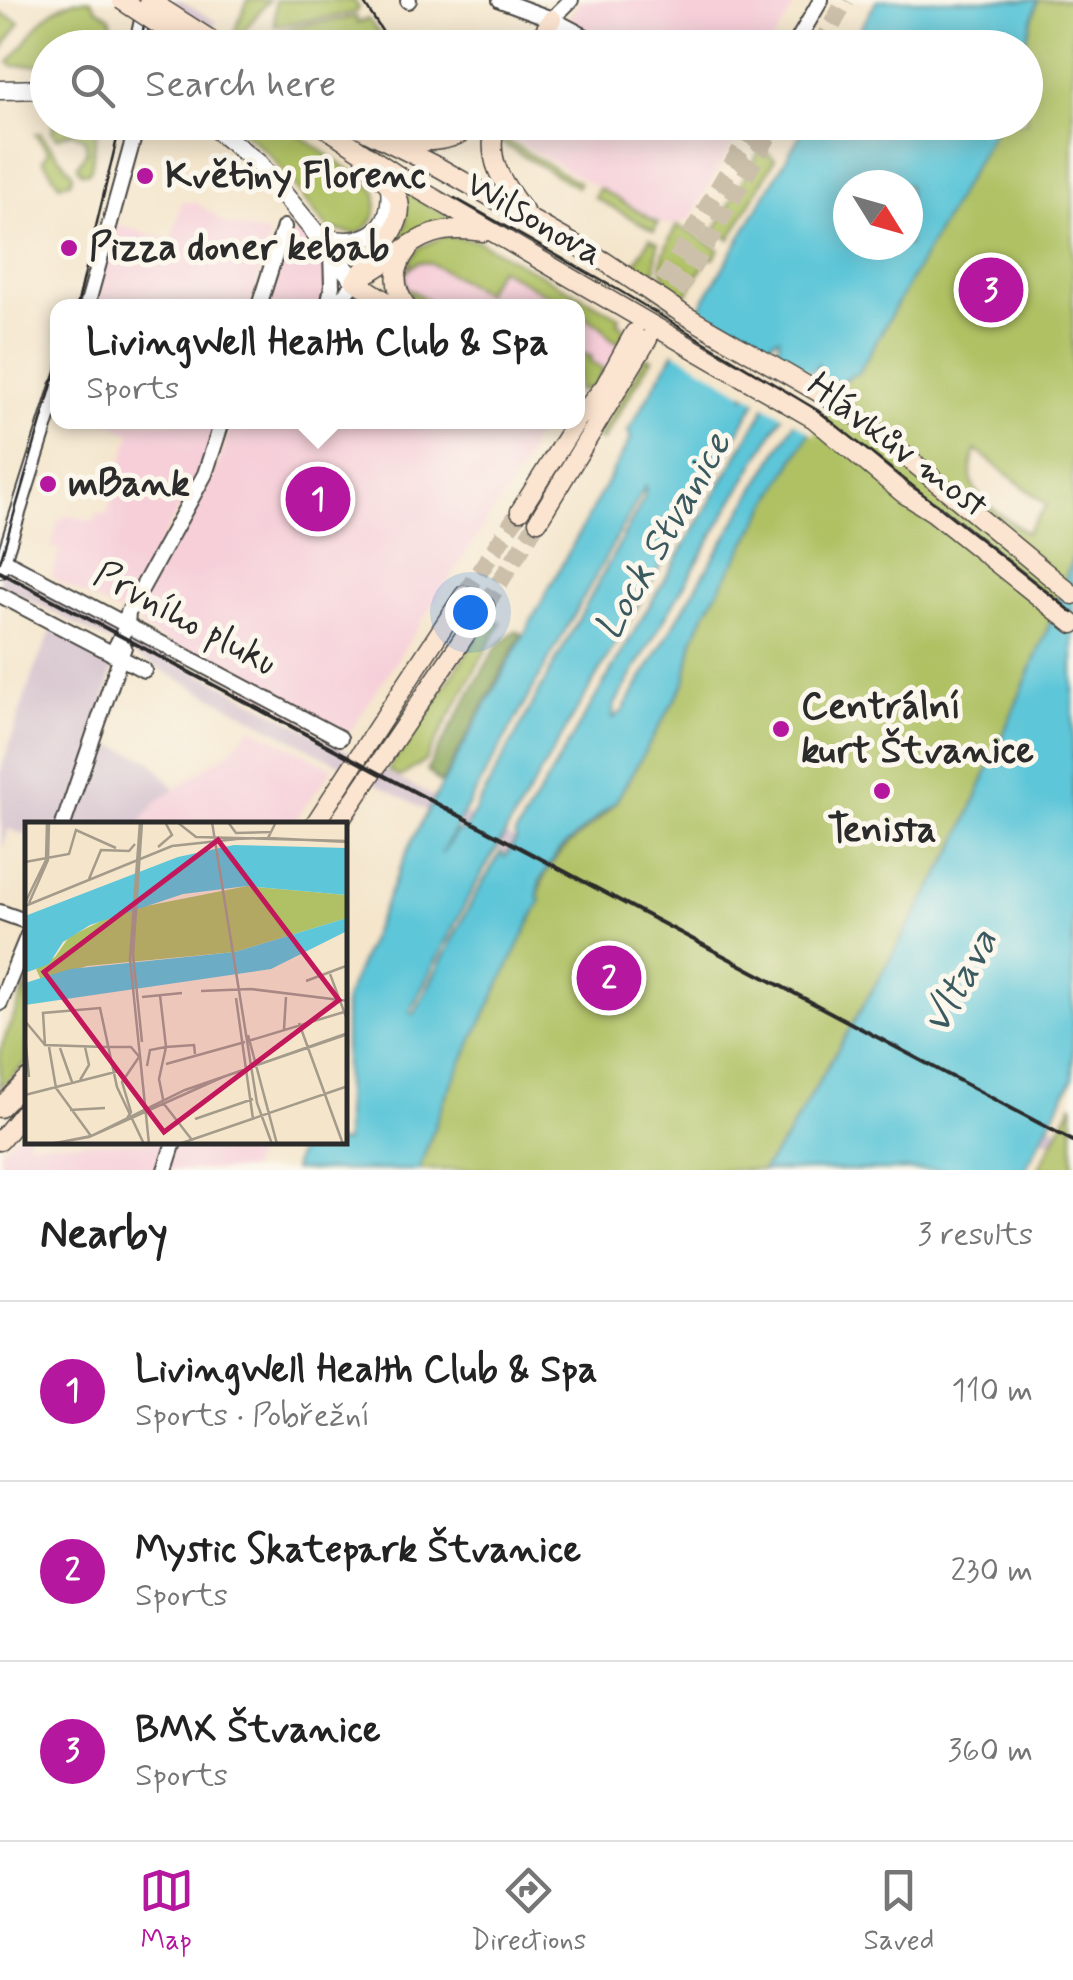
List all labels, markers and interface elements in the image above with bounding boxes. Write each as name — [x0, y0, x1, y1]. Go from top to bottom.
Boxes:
search box — [30, 30, 1043, 140]
icon: search — [65, 58, 120, 113]
text: Search here — [145, 61, 336, 110]
place label: Květiny Florenc — [165, 152, 426, 201]
street label: Wilsonova — [456, 160, 612, 278]
marker: Květiny Florenc — [134, 165, 156, 187]
north arrow — [833, 170, 923, 260]
place label: Pizza doner kebab — [89, 224, 389, 273]
marker: Pizza doner kebab — [58, 237, 80, 259]
pin: 3 — [958, 252, 1024, 328]
popup — [50, 299, 585, 429]
text: LivingWell Health Club & Spa — [86, 319, 549, 368]
street label: Hlávkův most — [796, 362, 998, 530]
text: Sports — [86, 368, 179, 410]
water label: Lock Stvanice — [584, 422, 745, 649]
place label: mBank — [68, 460, 190, 509]
pin: 1 — [286, 462, 350, 536]
marker: mBank — [37, 473, 59, 495]
street label: Prvního pluku — [85, 550, 285, 688]
your location — [445, 587, 496, 638]
place label: Centrální kurt Štvanice — [801, 683, 1034, 776]
marker: Centrální kurt Štvanice — [770, 718, 792, 740]
marker: Tenista — [871, 780, 893, 802]
place label: Tenista — [827, 806, 937, 855]
inset map — [25, 822, 348, 1145]
water label: Vltava — [911, 920, 1011, 1044]
pin: 2 — [576, 940, 642, 1016]
text: Nearby — [40, 1208, 168, 1263]
text: 3 results — [917, 1214, 1033, 1256]
text: LivingWell Health Club & Spa — [135, 1346, 597, 1395]
text: 1 — [65, 1370, 80, 1412]
text: 110 m — [952, 1370, 1033, 1412]
text: Sports · Pobřežní — [135, 1395, 370, 1437]
text: Mystic Skatepark Štvanice — [135, 1526, 581, 1575]
text: 2 — [65, 1550, 80, 1592]
text: 230 m — [950, 1550, 1033, 1592]
text: Sports — [135, 1575, 228, 1617]
text: BMX Štvanice — [135, 1706, 381, 1755]
text: 3 — [65, 1730, 80, 1772]
text: 360 m — [947, 1730, 1033, 1772]
text: Sports — [135, 1755, 228, 1797]
tab: Map — [139, 1863, 194, 1960]
tab: Directions — [471, 1863, 586, 1960]
tab: Saved — [864, 1863, 934, 1960]

